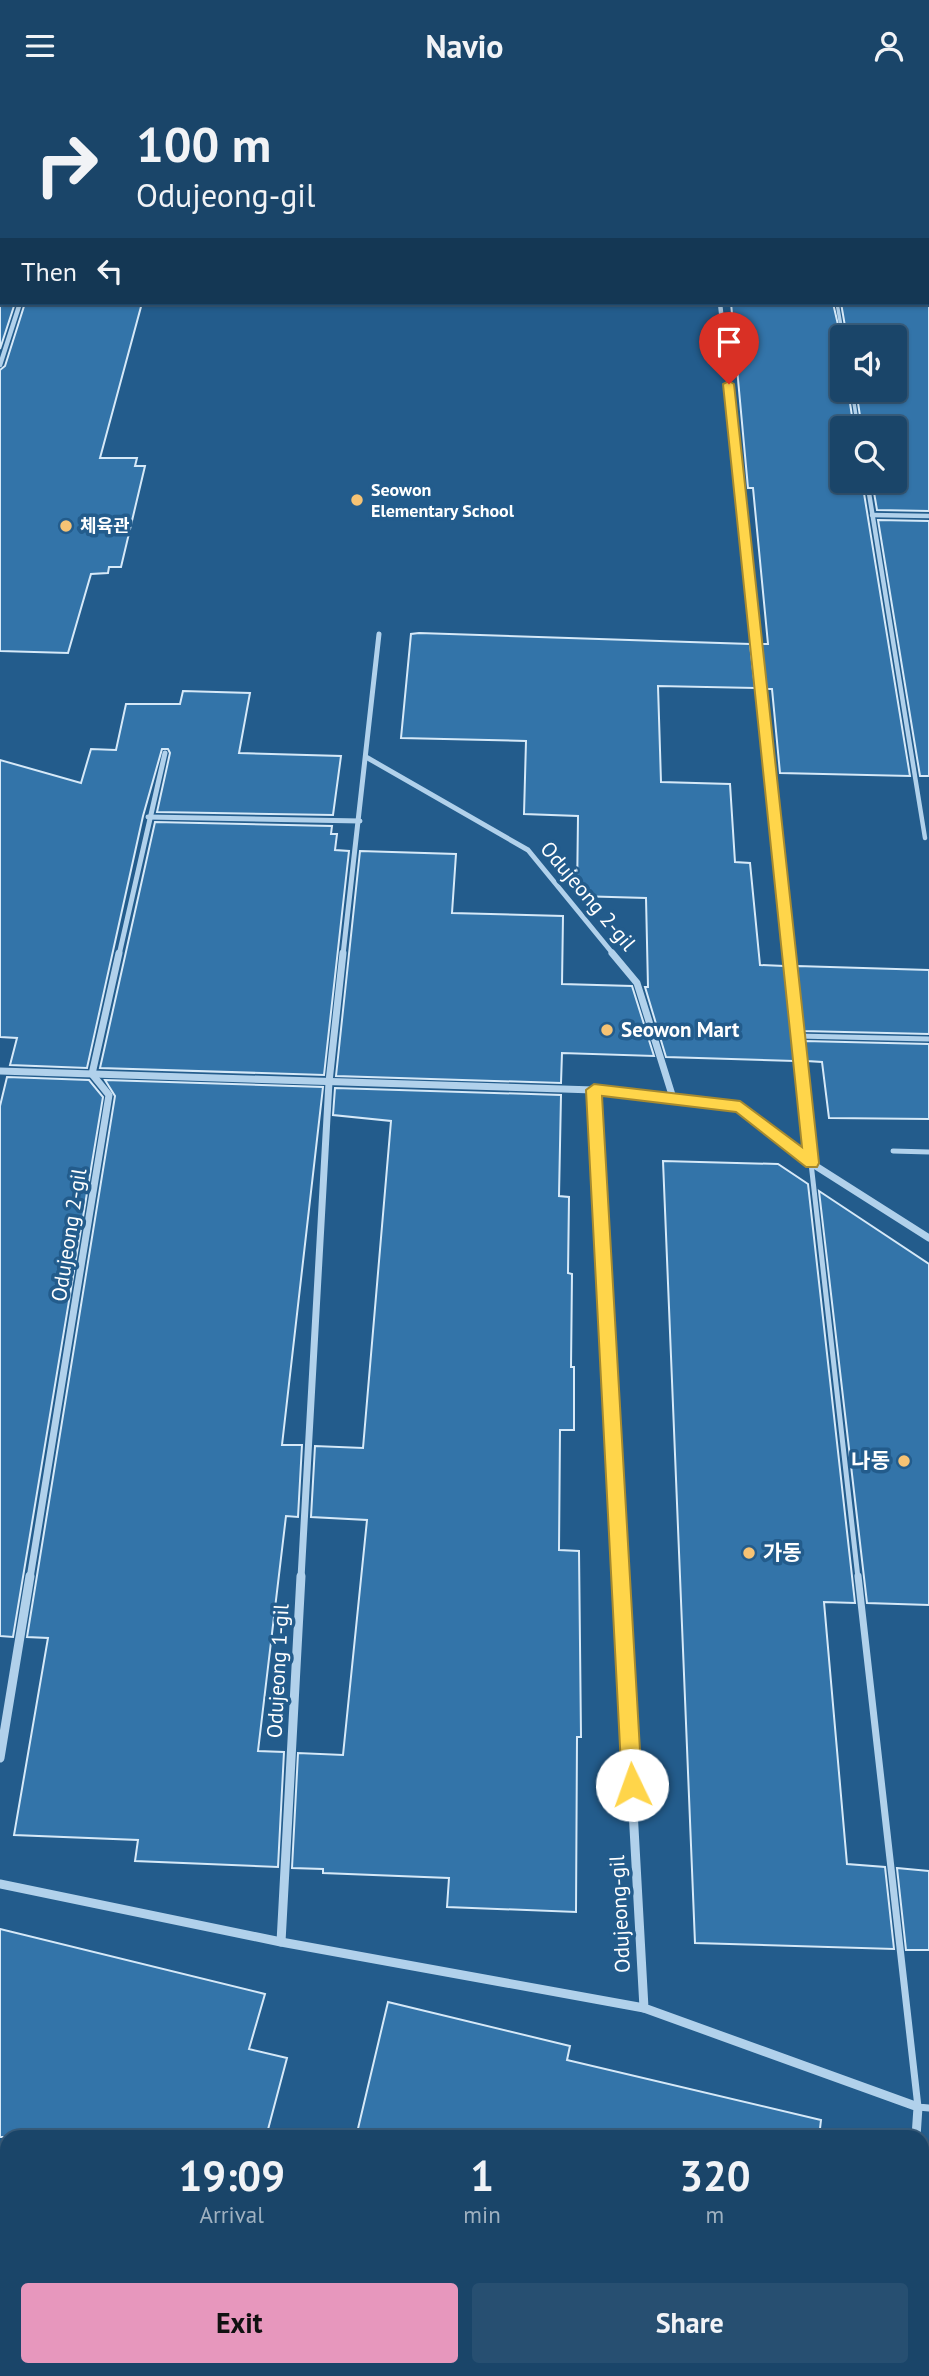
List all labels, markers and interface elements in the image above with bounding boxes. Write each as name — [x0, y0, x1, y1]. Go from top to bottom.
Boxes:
text: Navio — [426, 25, 503, 67]
icon: menu — [21, 27, 59, 65]
icon: person — [870, 27, 908, 65]
text: 100 m — [136, 112, 271, 176]
icon: right — [21, 119, 112, 210]
text: Odujeong-gil — [136, 174, 315, 216]
icon: left — [91, 252, 129, 290]
text: Then — [21, 255, 77, 288]
pin — [699, 312, 759, 384]
icon: arrive — [710, 323, 748, 361]
map controls — [830, 325, 907, 493]
button: sound — [830, 325, 907, 402]
button: search — [830, 416, 907, 493]
place label: Seowon Elementary School — [371, 478, 515, 522]
marker: Seowon Elementary School — [349, 492, 365, 508]
place label: 체육관 — [80, 514, 130, 537]
marker: 체육관 — [58, 518, 74, 534]
street label: Odujeong 2-gil — [535, 835, 642, 956]
place label: Seowon Mart — [621, 1016, 740, 1043]
marker: Seowon Mart — [599, 1022, 615, 1038]
street label: Odujeong 2-gil — [45, 1166, 92, 1304]
place label: 나동 — [851, 1447, 890, 1474]
marker: 나동 — [896, 1453, 912, 1469]
place label: 가동 — [763, 1539, 802, 1566]
marker: 가동 — [741, 1545, 757, 1561]
street label: Odujeong 1-gil — [260, 1603, 295, 1739]
position arrow — [595, 1748, 669, 1822]
street label: Odujeong-gil — [603, 1855, 636, 1973]
text: 19:09 — [178, 2148, 285, 2203]
text: 1 — [470, 2148, 494, 2203]
text: 320 — [679, 2148, 751, 2203]
text: Arrival — [199, 2200, 264, 2229]
text: min — [463, 2200, 501, 2229]
text: m — [706, 2200, 724, 2229]
button: Exit — [21, 2283, 458, 2363]
button: Share — [472, 2283, 908, 2363]

